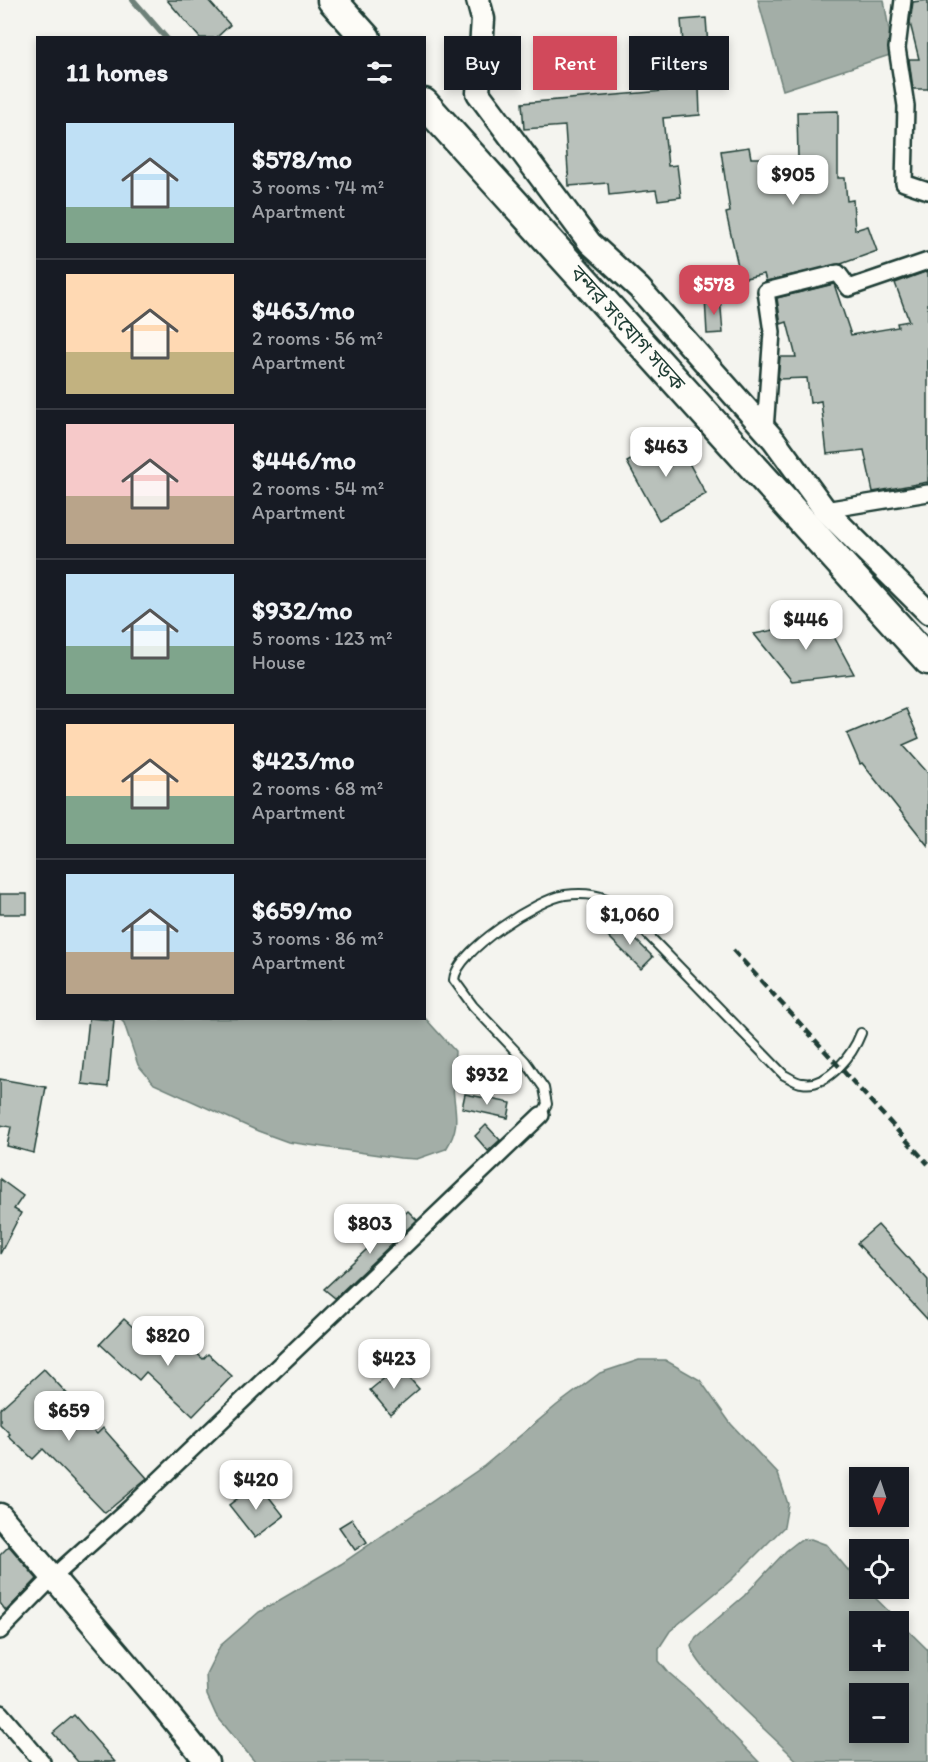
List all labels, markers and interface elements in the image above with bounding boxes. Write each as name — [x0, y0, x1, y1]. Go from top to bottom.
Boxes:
chip: Buy — [444, 36, 521, 90]
chip: Rent — [533, 36, 617, 90]
chip: Filters — [629, 36, 729, 90]
text: 11 homes — [66, 56, 168, 88]
icon: filters — [363, 56, 396, 89]
text: $578/mo — [252, 143, 352, 175]
icon: home — [114, 147, 186, 219]
pin: $905 — [757, 155, 829, 206]
text: $905 — [771, 162, 815, 186]
text: 3 rooms · 74 m² — [252, 175, 384, 199]
text: Apartment — [252, 199, 345, 223]
street label: বন্দর সংযোগ সড়ক — [565, 260, 691, 396]
pin: $578 — [678, 265, 750, 316]
text: $578 — [693, 272, 735, 296]
text: $463/mo — [252, 294, 355, 326]
icon: home — [114, 298, 186, 370]
text: 2 rooms · 56 m² — [252, 326, 383, 350]
text: Apartment — [252, 350, 345, 374]
pin: $463 — [630, 427, 702, 478]
text: $463 — [644, 434, 688, 458]
text: $446/mo — [252, 444, 356, 476]
icon: home — [114, 448, 186, 520]
text: 2 rooms · 54 m² — [252, 476, 384, 500]
text: Apartment — [252, 500, 345, 524]
text: $932/mo — [252, 594, 353, 626]
icon: home — [114, 598, 186, 670]
pin: $446 — [770, 600, 842, 651]
text: $446 — [784, 607, 828, 631]
text: 5 rooms · 123 m² — [252, 626, 393, 650]
text: House — [252, 650, 306, 674]
text: $423/mo — [252, 744, 355, 776]
icon: home — [114, 748, 186, 820]
text: 2 rooms · 68 m² — [252, 776, 383, 800]
text: Apartment — [252, 800, 345, 824]
text: $659/mo — [252, 894, 352, 926]
pin: $1,060 — [581, 895, 679, 946]
icon: home — [114, 898, 186, 970]
text: $1,060 — [600, 902, 660, 926]
text: 3 rooms · 86 m² — [252, 926, 384, 950]
text: Apartment — [252, 950, 345, 974]
pin: $932 — [451, 1055, 523, 1106]
text: $932 — [466, 1062, 508, 1086]
pin: $803 — [334, 1204, 406, 1255]
text: $803 — [348, 1211, 392, 1235]
pin: $820 — [132, 1316, 204, 1367]
text: $820 — [146, 1323, 190, 1347]
pin: $423 — [358, 1339, 430, 1390]
text: $423 — [372, 1346, 416, 1370]
pin: $659 — [33, 1391, 105, 1442]
text: $659 — [48, 1398, 90, 1422]
pin: $420 — [220, 1460, 292, 1511]
text: $420 — [234, 1467, 279, 1491]
north arrow — [849, 1467, 909, 1527]
map controls — [849, 1467, 909, 1743]
button: locate — [849, 1539, 909, 1599]
button: + — [849, 1611, 909, 1671]
button: − — [849, 1683, 909, 1743]

